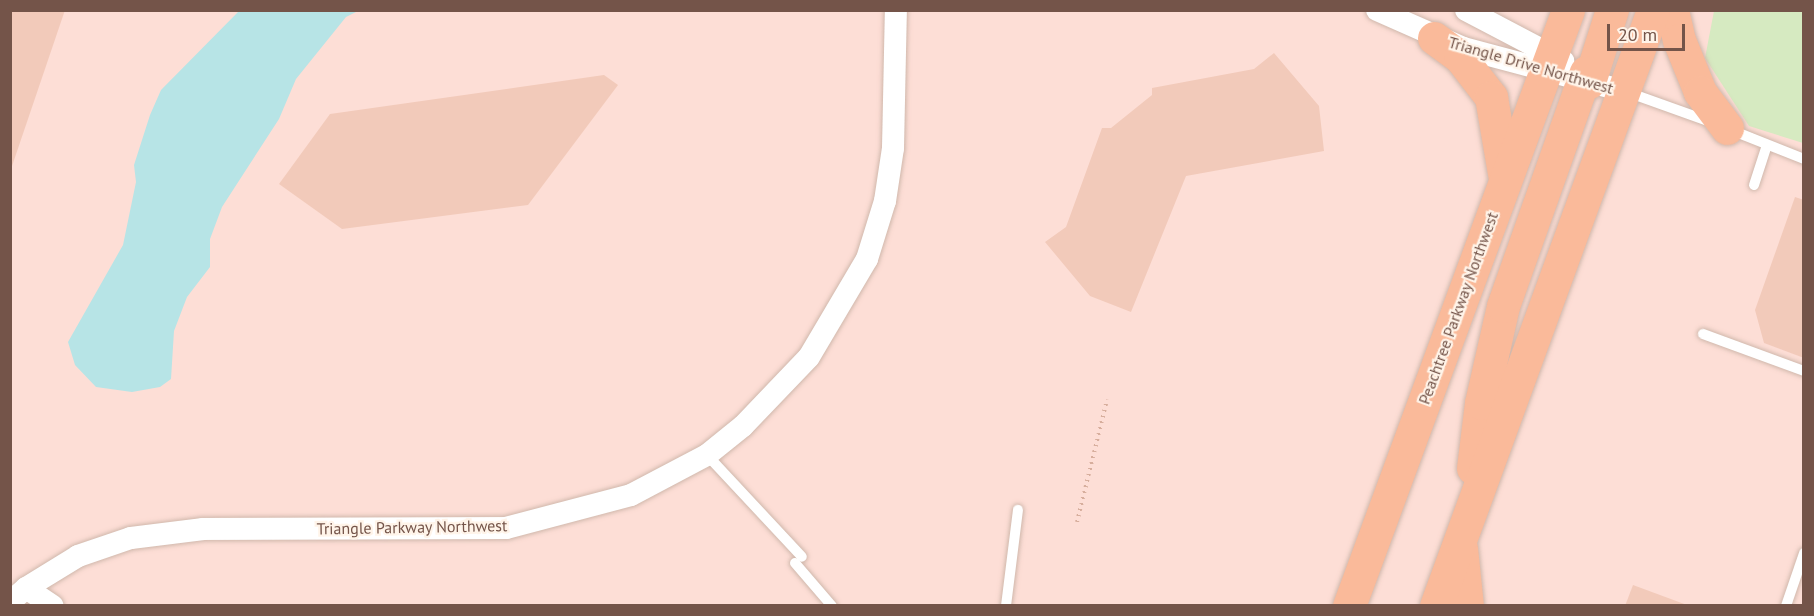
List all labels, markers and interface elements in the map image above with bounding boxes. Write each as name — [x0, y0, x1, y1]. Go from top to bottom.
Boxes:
scale bar — [1610, 12, 1688, 50]
text: 20 m — [1618, 23, 1657, 46]
street label: Triangle Drive Northwest — [1446, 32, 1616, 98]
street label: Peachtree Parkway Northwest — [1414, 209, 1502, 407]
street label: Triangle Parkway Northwest — [316, 516, 508, 538]

